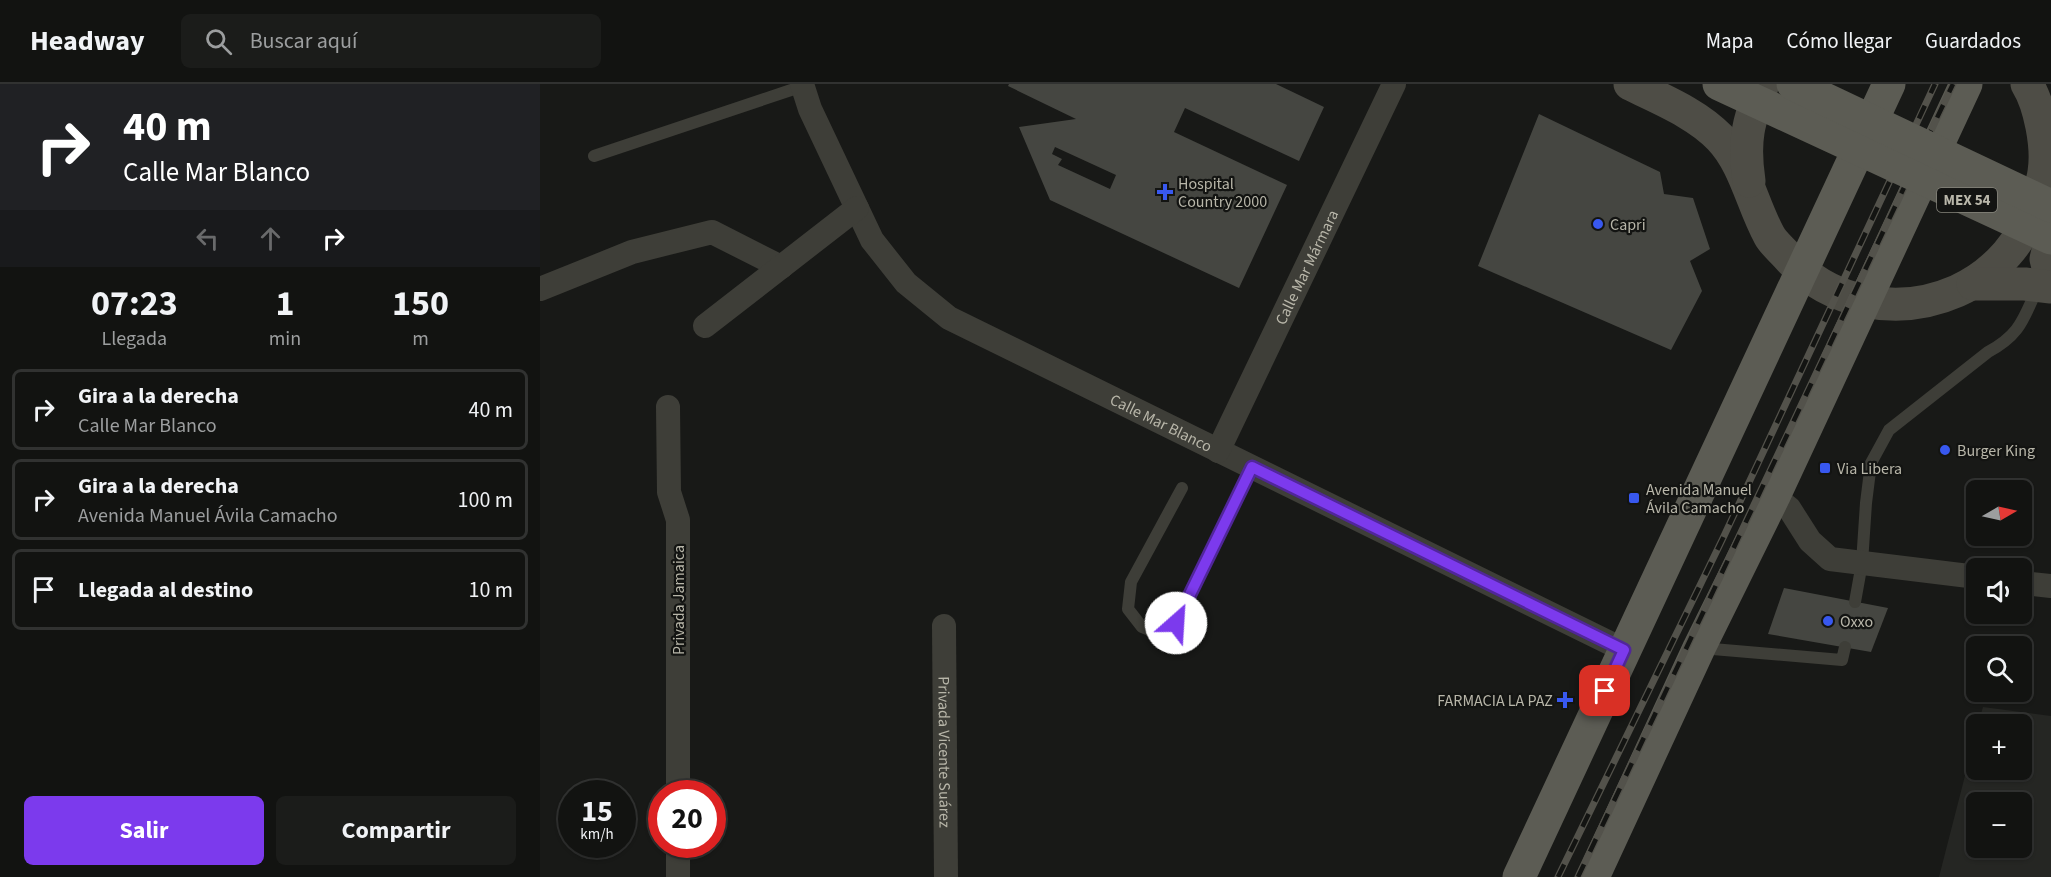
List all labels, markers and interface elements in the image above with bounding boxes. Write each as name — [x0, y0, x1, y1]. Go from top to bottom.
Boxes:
search box — [181, 14, 601, 68]
text: Headway — [30, 21, 145, 61]
icon: search — [202, 25, 235, 58]
text: Buscar aquí — [250, 25, 357, 57]
text: Mapa — [1706, 26, 1754, 56]
text: Cómo llegar — [1787, 26, 1892, 56]
text: Guardados — [1925, 26, 2021, 56]
text: 40 m — [123, 97, 212, 157]
icon: right — [24, 108, 102, 186]
text: Calle Mar Blanco — [123, 153, 310, 192]
place label: Hospital Country 2000 — [1178, 173, 1267, 213]
marker: Hospital Country 2000 — [1156, 183, 1174, 201]
road number: MEX 54 — [1937, 188, 1997, 212]
street label: Calle Mar Mármara — [1270, 206, 1344, 329]
place label: Capri — [1610, 214, 1646, 236]
marker: Capri — [1591, 217, 1605, 231]
icon: left — [191, 222, 224, 255]
icon: ahead — [254, 222, 287, 255]
icon: right — [317, 222, 350, 255]
text: 07:23 — [91, 278, 178, 329]
text: 1 — [275, 278, 294, 329]
text: 150 — [392, 278, 449, 329]
text: Llegada — [102, 325, 167, 353]
text: min — [269, 325, 301, 353]
text: m — [412, 325, 429, 353]
text: Gira a la derecha — [78, 380, 239, 412]
street label: Calle Mar Blanco — [1106, 389, 1216, 458]
icon: right — [27, 393, 60, 426]
text: 40 m — [468, 394, 513, 426]
text: Calle Mar Blanco — [78, 412, 217, 440]
place label: Burger King — [1957, 440, 2035, 462]
marker: Burger King — [1938, 443, 1952, 457]
place label: Via Libera — [1837, 458, 1902, 480]
marker: Via Libera — [1818, 461, 1832, 475]
text: Gira a la derecha — [78, 470, 239, 502]
place label: Avenida Manuel Ávila Camacho — [1646, 479, 1752, 519]
north arrow — [1966, 480, 2032, 546]
map controls — [1966, 480, 2032, 858]
icon: right — [27, 483, 60, 516]
text: 100 m — [458, 484, 513, 516]
marker: Avenida Manuel Ávila Camacho — [1627, 491, 1641, 505]
text: Avenida Manuel Ávila Camacho — [78, 502, 338, 530]
street label: Privada Jamaica — [668, 545, 690, 655]
button: sound — [1966, 558, 2032, 624]
icon: arrive — [27, 573, 60, 606]
text: Llegada al destino — [78, 574, 253, 606]
text: 10 m — [468, 574, 513, 606]
position arrow — [1144, 591, 1208, 655]
place label: Oxxo — [1840, 611, 1873, 633]
marker: Oxxo — [1821, 614, 1835, 628]
button: search — [1966, 636, 2032, 702]
pin — [1579, 665, 1630, 716]
icon: arrive — [1588, 674, 1621, 707]
street label: Privada Vicente Suárez — [932, 676, 956, 828]
place label: FARMACIA LA PAZ — [1437, 690, 1553, 712]
marker: FARMACIA LA PAZ — [1558, 693, 1572, 707]
button: + — [1966, 714, 2032, 780]
speed limit sign: 20 — [648, 780, 726, 858]
text: 15 — [581, 790, 613, 833]
button: − — [1966, 792, 2032, 858]
button: Salir — [24, 796, 264, 865]
button: Compartir — [276, 796, 516, 865]
text: km/h — [580, 824, 614, 845]

